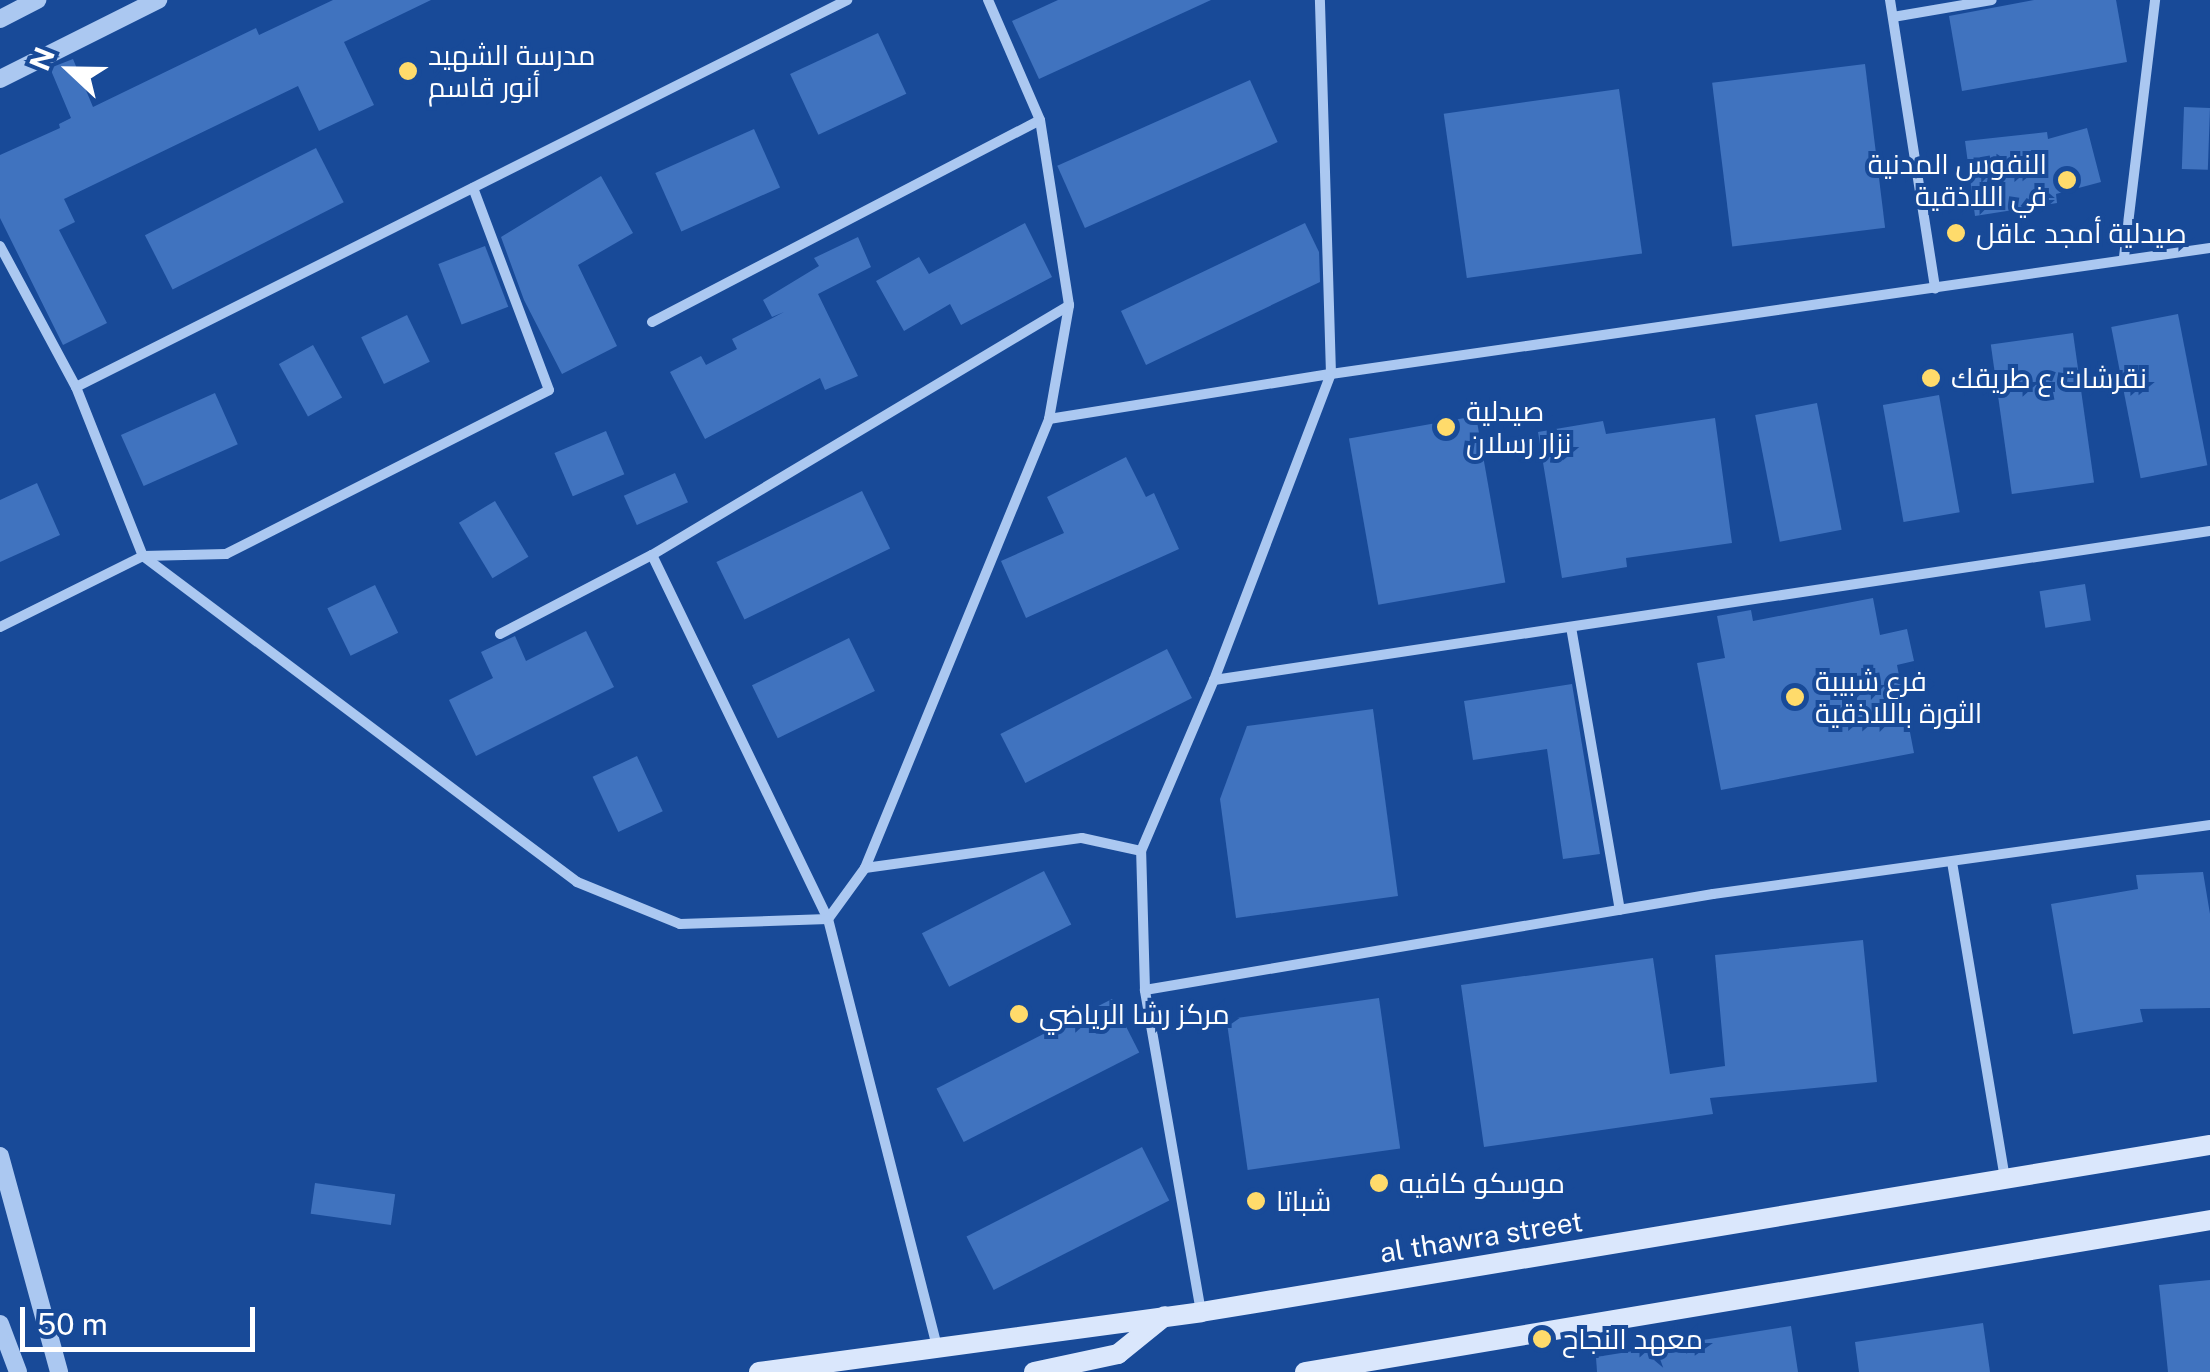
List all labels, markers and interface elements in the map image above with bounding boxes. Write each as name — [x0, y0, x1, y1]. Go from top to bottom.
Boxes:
north arrow — [20, 20, 120, 120]
place label: مدرسة الشهيد أنور قاسم — [428, 38, 595, 104]
text: N — [22, 42, 61, 75]
marker: مدرسة الشهيد أنور قاسم — [397, 60, 419, 82]
place label: النفوس المدنية في اللاذقية — [1868, 147, 2047, 213]
marker: النفوس المدنية في اللاذقية — [2056, 169, 2078, 191]
place label: صيدلية أمجد عاقل — [1976, 216, 2187, 250]
marker: صيدلية أمجد عاقل — [1945, 222, 1967, 244]
place label: نقرشات ع طريقك — [1951, 361, 2147, 395]
marker: نقرشات ع طريقك — [1920, 367, 1942, 389]
place label: صيدلية نزار رسلان — [1466, 394, 1572, 460]
marker: صيدلية نزار رسلان — [1435, 416, 1457, 438]
place label: فرع شبيبة الثورة باللاذقية — [1815, 664, 1982, 730]
marker: فرع شبيبة الثورة باللاذقية — [1784, 686, 1806, 708]
place label: مركز رشا الرياضي — [1039, 997, 1230, 1031]
marker: مركز رشا الرياضي — [1008, 1003, 1030, 1025]
place label: موسكو كافيه — [1399, 1166, 1565, 1200]
marker: موسكو كافيه — [1368, 1172, 1390, 1194]
place label: شباتا — [1276, 1184, 1331, 1218]
marker: شباتا — [1245, 1190, 1267, 1212]
street label: al thawra street — [1377, 1204, 1585, 1270]
scale bar — [25, 1287, 260, 1349]
text: 50 m — [37, 1306, 108, 1342]
place label: معهد النجاح — [1562, 1322, 1703, 1356]
marker: معهد النجاح — [1531, 1328, 1553, 1350]

